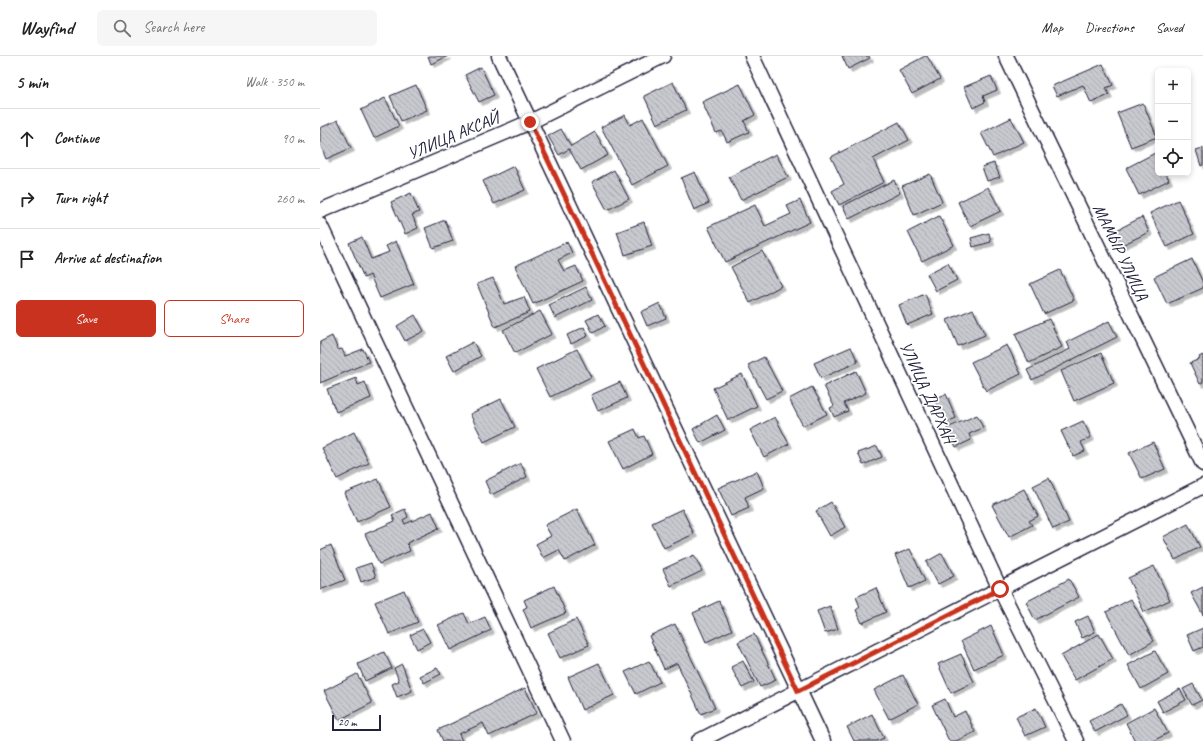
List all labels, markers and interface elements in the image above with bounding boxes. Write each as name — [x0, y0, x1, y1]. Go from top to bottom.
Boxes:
search box — [97, 10, 377, 46]
text: Wayfind — [20, 16, 73, 40]
icon: search — [111, 17, 133, 39]
text: Search here — [143, 18, 204, 37]
text: Map — [1042, 19, 1063, 36]
text: Directions — [1085, 19, 1134, 36]
text: Saved — [1156, 19, 1183, 36]
map controls — [1155, 68, 1191, 176]
button: + — [1155, 68, 1191, 104]
text: 5 min — [16, 72, 48, 93]
text: Walk · 350 m — [245, 74, 304, 90]
button: − — [1155, 104, 1191, 140]
street label: УЛИЦА АКСАЙ — [404, 105, 505, 164]
route end — [521, 113, 539, 131]
icon: ahead — [16, 128, 38, 150]
text: Continue — [54, 129, 99, 148]
text: 90 m — [282, 131, 304, 147]
button: locate — [1155, 140, 1191, 176]
icon: right — [16, 188, 38, 210]
text: Turn right — [54, 189, 107, 208]
text: 260 m — [276, 191, 304, 207]
street label: МАМЫР УЛИЦА — [1088, 201, 1153, 304]
icon: arrive — [16, 248, 38, 270]
text: Arrive at destination — [54, 249, 161, 268]
button: Save — [16, 300, 156, 337]
button: Share — [164, 300, 304, 337]
street label: УЛИЦА ДАРХАН — [895, 338, 962, 449]
route start — [991, 580, 1009, 598]
scale bar — [332, 713, 381, 732]
text: 20 m — [338, 715, 357, 729]

